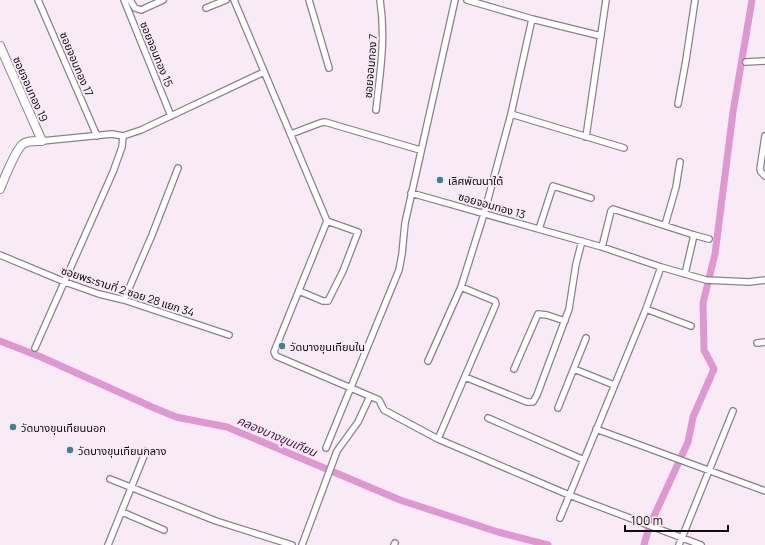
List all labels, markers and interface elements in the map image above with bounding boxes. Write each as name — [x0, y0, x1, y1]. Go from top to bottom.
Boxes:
street label: ซอยจอมทอง 15 — [137, 19, 177, 89]
street label: ซอยจอมทอง 17 — [57, 29, 97, 99]
street label: ซอยจอมทอง 7 — [360, 33, 380, 99]
street label: ซอยจอมทอง 19 — [10, 54, 52, 124]
place label: เลิศพัฒนาใต้ — [448, 173, 503, 188]
marker: เลิศพัฒนาใต้ — [435, 175, 445, 185]
street label: ซอยจอมทอง 13 — [457, 188, 527, 222]
street label: ซอยพระรามที่ 2 ซอย 28 แยก 34 — [59, 262, 197, 320]
place label: วัดบางขุนเทียนใน — [290, 339, 365, 354]
marker: วัดบางขุนเทียนใน — [277, 341, 287, 351]
water label: คลองบางขุนเทียน — [234, 411, 320, 461]
place label: วัดบางขุนเทียนนอก — [21, 420, 106, 435]
marker: วัดบางขุนเทียนนอก — [8, 422, 18, 432]
place label: วัดบางขุนเทียนกลาง — [78, 443, 167, 458]
marker: วัดบางขุนเทียนกลาง — [65, 445, 75, 455]
scale bar — [625, 507, 728, 533]
text: 100 m — [631, 512, 663, 529]

